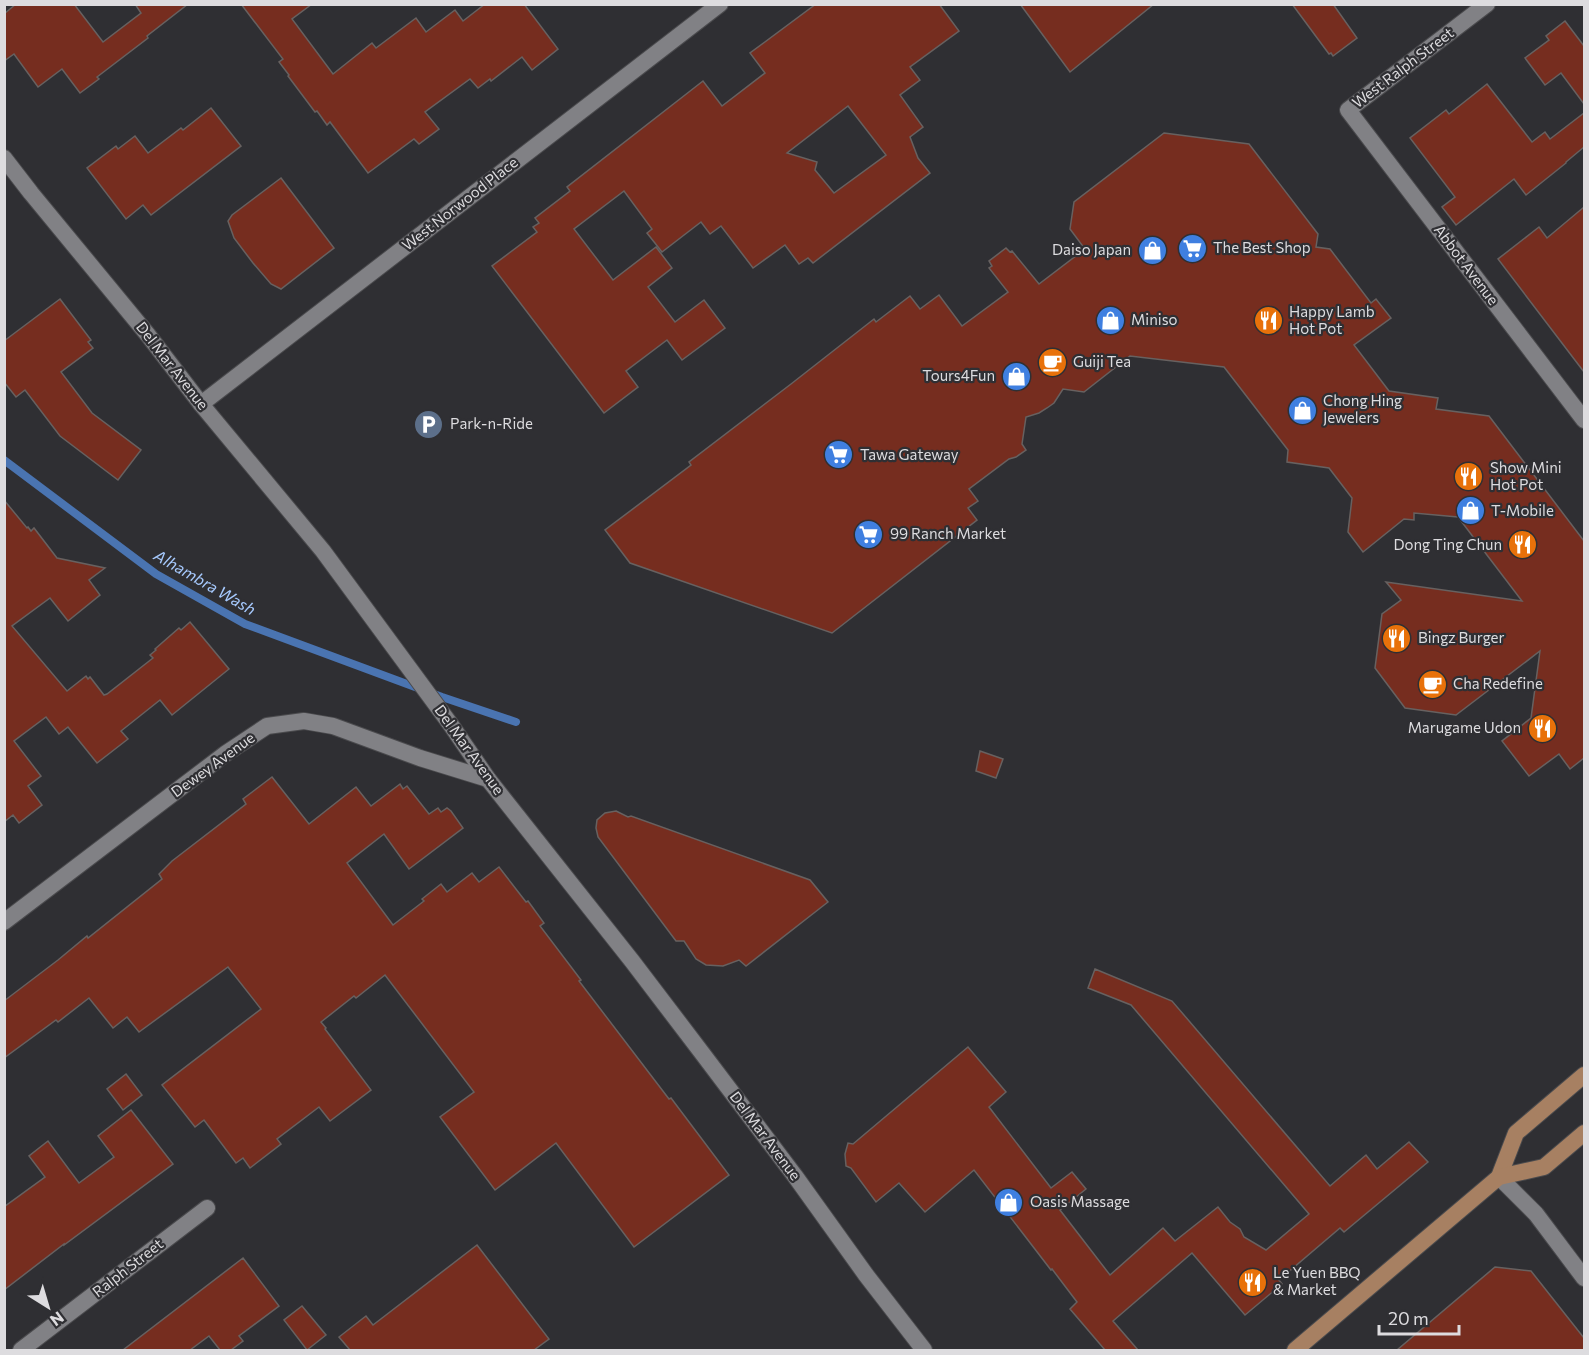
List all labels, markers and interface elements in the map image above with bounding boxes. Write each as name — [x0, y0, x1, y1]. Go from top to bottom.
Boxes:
street label: West Ralph Street — [1348, 23, 1457, 111]
street label: West Norwood Place — [398, 152, 521, 254]
street label: Abbot Avenue — [1431, 221, 1503, 308]
supermarket icon: The Best Shop — [1176, 232, 1208, 264]
shop icon: Daiso Japan — [1136, 234, 1168, 266]
place label: The Best Shop — [1213, 238, 1311, 256]
place label: Daiso Japan — [1052, 240, 1131, 258]
place label: Happy Lamb Hot Pot — [1289, 302, 1375, 337]
shop icon: Miniso — [1094, 304, 1126, 336]
restaurant icon: Happy Lamb Hot Pot — [1252, 305, 1284, 337]
place label: Miniso — [1131, 310, 1177, 328]
street label: Del Mar Avenue — [133, 318, 213, 413]
cafe icon: Guiji Tea — [1036, 346, 1068, 378]
place label: Guiji Tea — [1073, 352, 1131, 370]
shop icon: Tours4Fun — [1000, 360, 1032, 392]
place label: Tours4Fun — [922, 366, 995, 384]
place label: Chong Hing Jewelers — [1323, 391, 1402, 426]
shop icon: Chong Hing Jewelers — [1286, 394, 1318, 426]
parking icon: Park-n-Ride — [413, 408, 445, 440]
place label: Park-n-Ride — [450, 414, 533, 432]
supermarket icon: Tawa Gateway — [823, 439, 855, 471]
place label: Tawa Gateway — [860, 445, 959, 463]
place label: Show Mini Hot Pot — [1490, 458, 1562, 493]
restaurant icon: Show Mini Hot Pot — [1453, 461, 1485, 493]
shop icon: T-Mobile — [1454, 495, 1486, 527]
place label: T-Mobile — [1491, 501, 1554, 519]
supermarket icon: 99 Ranch Market — [853, 518, 885, 550]
place label: 99 Ranch Market — [890, 524, 1006, 542]
restaurant icon: Dong Ting Chun — [1507, 529, 1539, 561]
place label: Dong Ting Chun — [1393, 535, 1502, 553]
water label: Alhambra Wash — [150, 544, 259, 618]
restaurant icon: Bingz Burger — [1381, 622, 1413, 654]
place label: Bingz Burger — [1418, 628, 1505, 646]
cafe icon: Cha Redefine — [1416, 668, 1448, 700]
place label: Cha Redefine — [1453, 674, 1543, 692]
street label: Del Mar Avenue — [431, 701, 508, 798]
restaurant icon: Marugame Udon — [1526, 712, 1558, 744]
place label: Marugame Udon — [1408, 718, 1521, 736]
street label: Dewey Avenue — [167, 728, 258, 801]
street label: Del Mar Avenue — [727, 1087, 805, 1183]
shop icon: Oasis Massage — [993, 1186, 1025, 1218]
place label: Oasis Massage — [1030, 1192, 1130, 1210]
street label: Ralph Street — [89, 1234, 166, 1300]
place label: Le Yuen BBQ & Market — [1273, 1263, 1361, 1298]
restaurant icon: Le Yuen BBQ & Market — [1236, 1266, 1268, 1298]
north arrow — [18, 1277, 78, 1337]
scale bar — [1379, 1298, 1458, 1336]
text: 20 m — [1388, 1307, 1429, 1329]
text: N — [47, 1308, 68, 1331]

